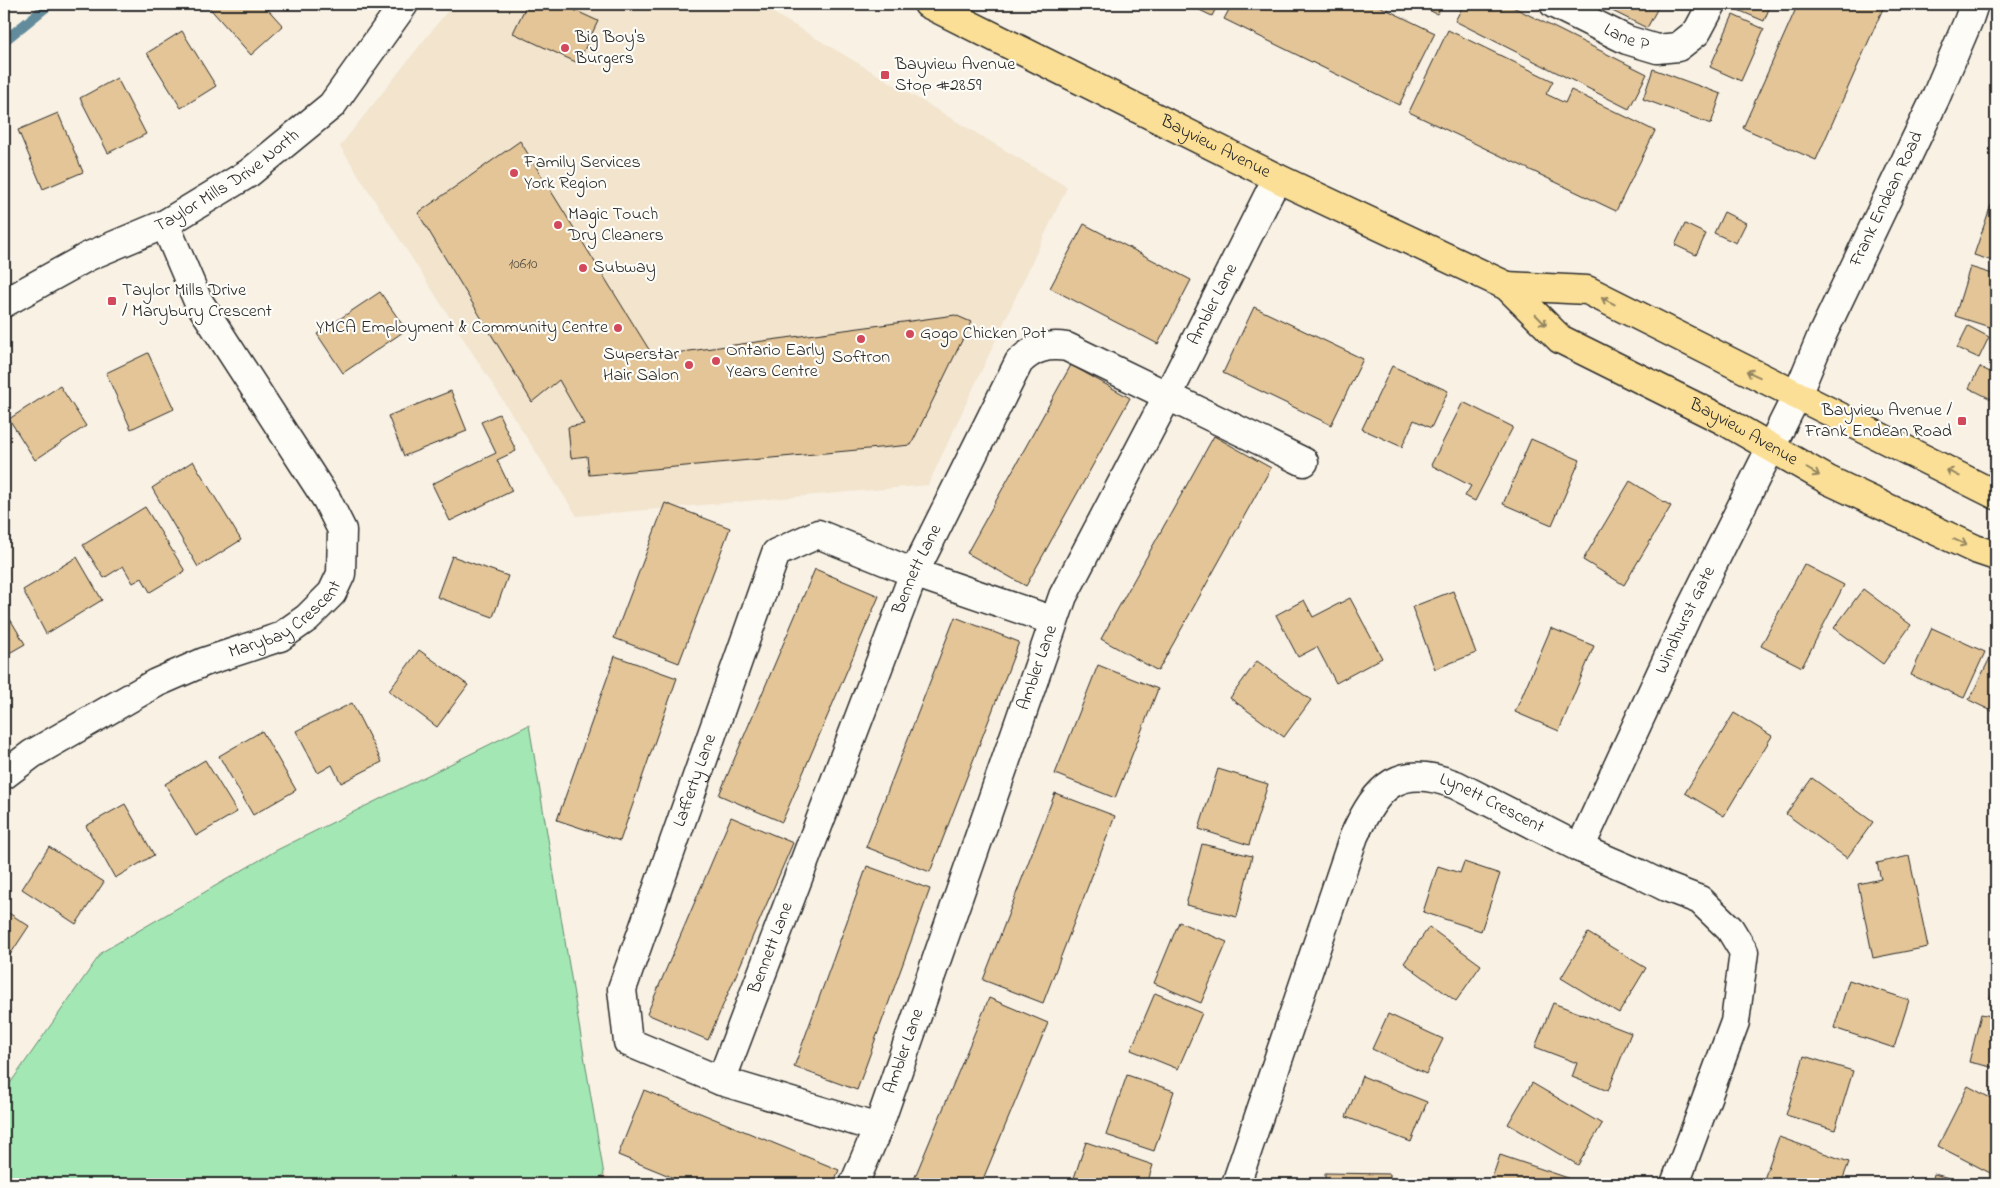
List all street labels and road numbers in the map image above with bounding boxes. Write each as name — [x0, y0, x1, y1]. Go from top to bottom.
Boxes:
street label: Lane P — [1599, 17, 1653, 59]
street label: Bayview Avenue — [1155, 108, 1276, 186]
street label: Taylor Mills Drive North — [151, 123, 305, 240]
street label: Frank Endean Road — [1843, 127, 1931, 272]
street label: Ambler Lane — [1182, 258, 1245, 350]
street label: Bayview Avenue — [1684, 392, 1803, 473]
street label: Bennett Lane — [886, 519, 949, 619]
street label: Windhurst Gate — [1649, 561, 1723, 678]
street label: Marybay Crescent — [225, 576, 349, 666]
street label: Ambler Lane — [1011, 621, 1065, 714]
street label: Lafferty Lane — [667, 730, 724, 831]
street label: Lynett Crescent — [1436, 767, 1549, 841]
street label: Bennett Lane — [742, 898, 801, 999]
street label: Ambler Lane — [878, 1004, 932, 1098]

